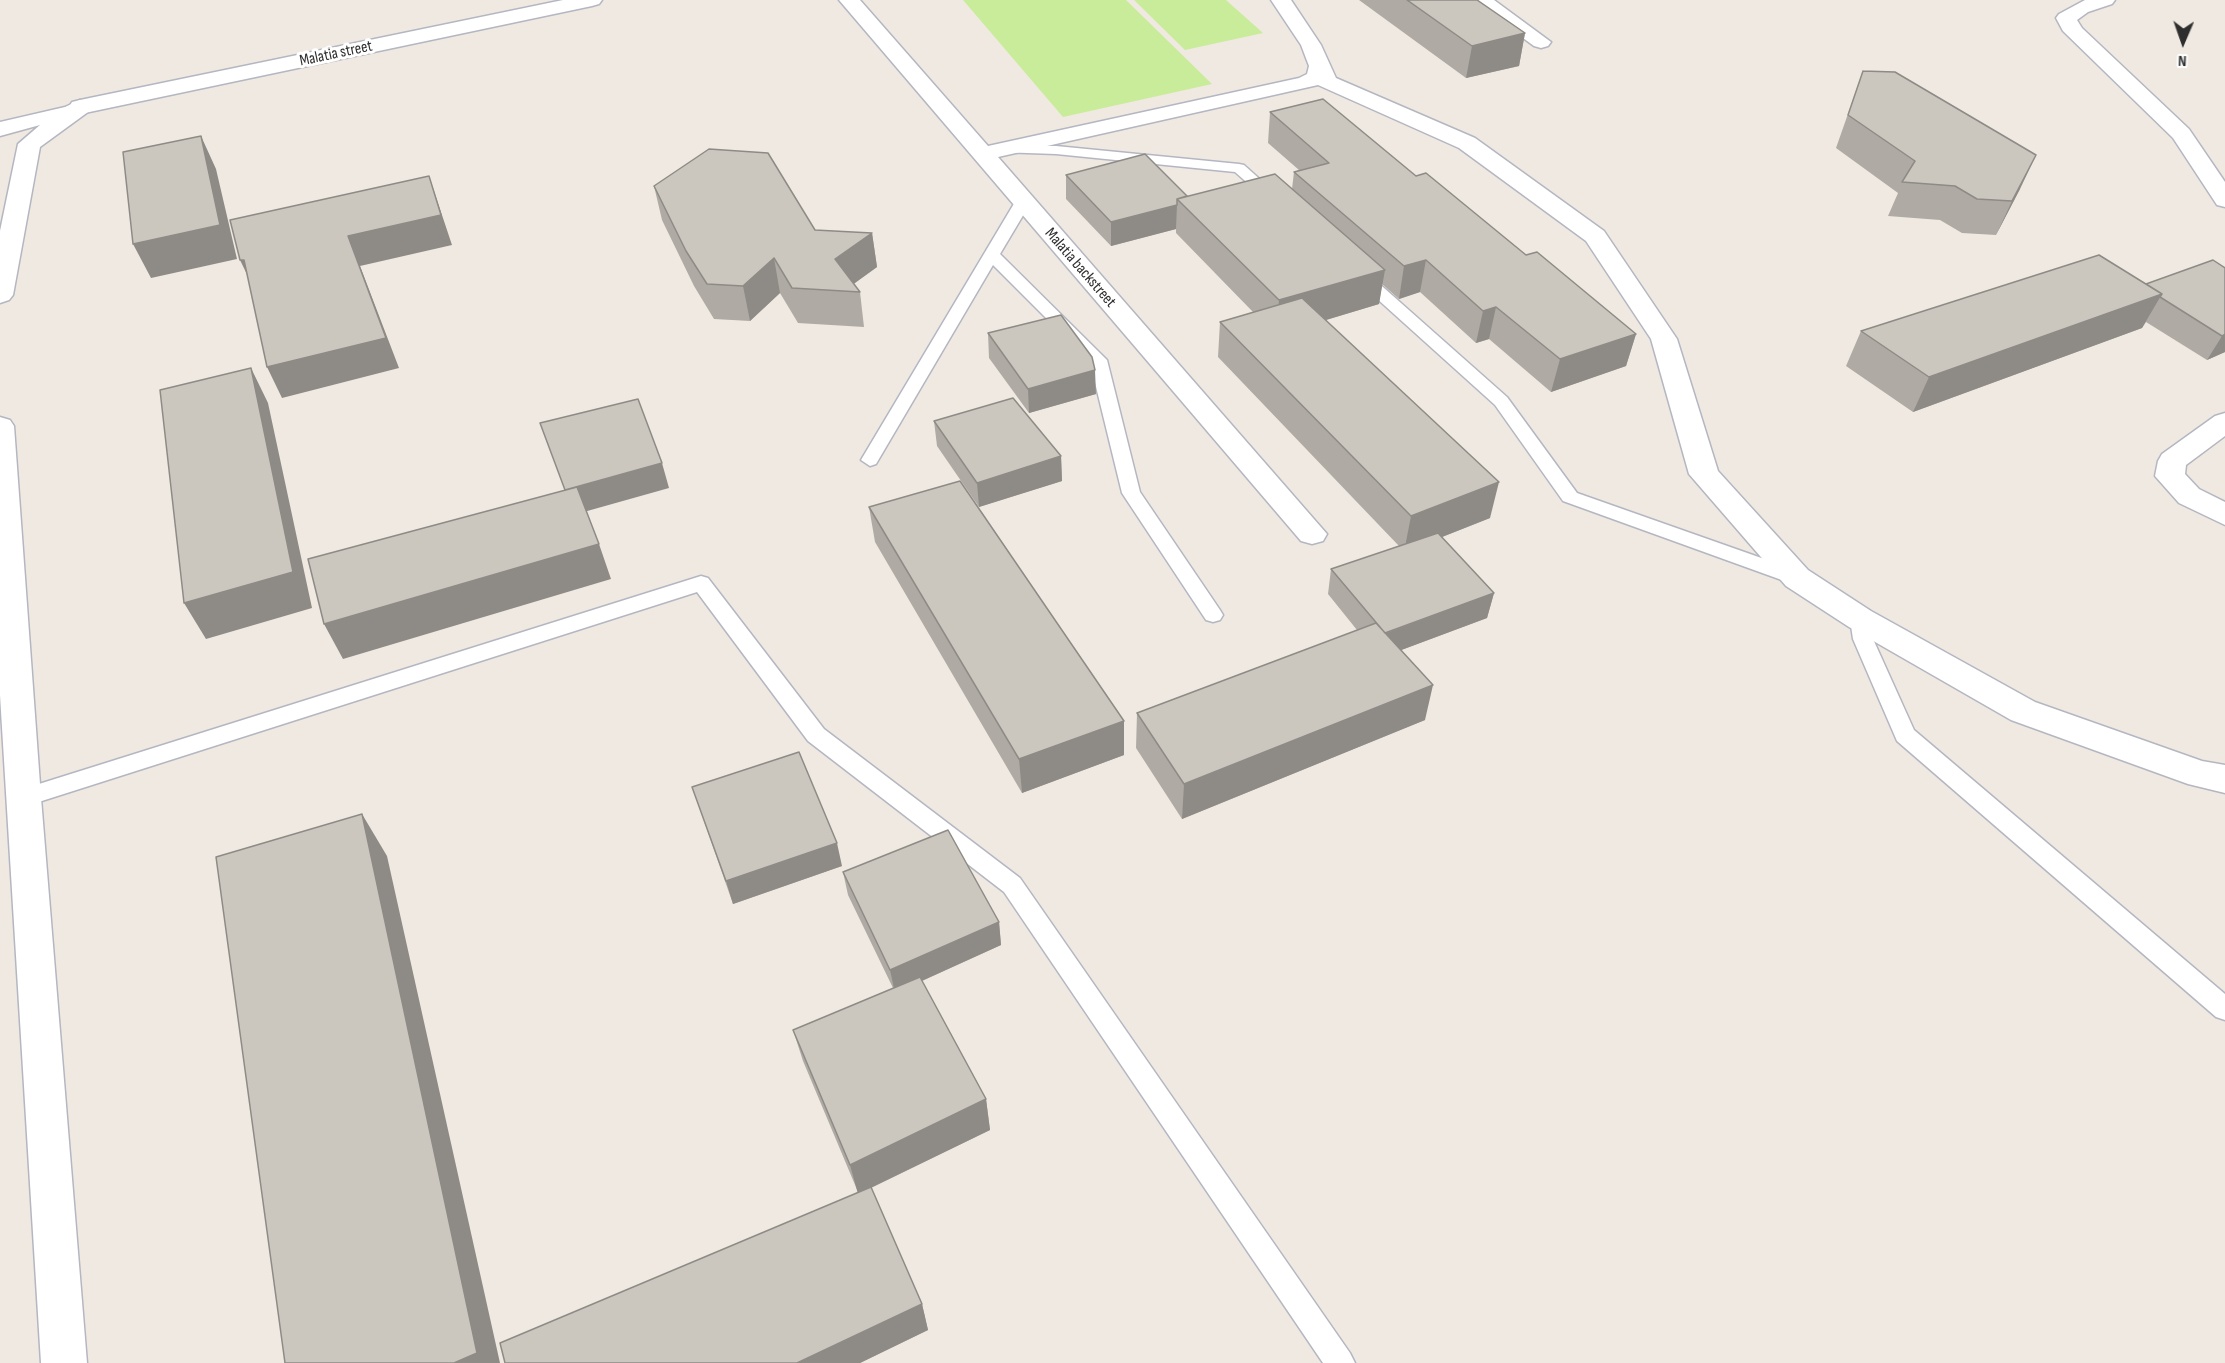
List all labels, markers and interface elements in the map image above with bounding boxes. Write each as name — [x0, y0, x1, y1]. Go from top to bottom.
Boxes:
north arrow — [2153, 12, 2213, 72]
street label: Malatia street — [298, 37, 374, 71]
text: N — [2178, 51, 2187, 70]
street label: Malatia backstreet — [1040, 224, 1120, 312]

